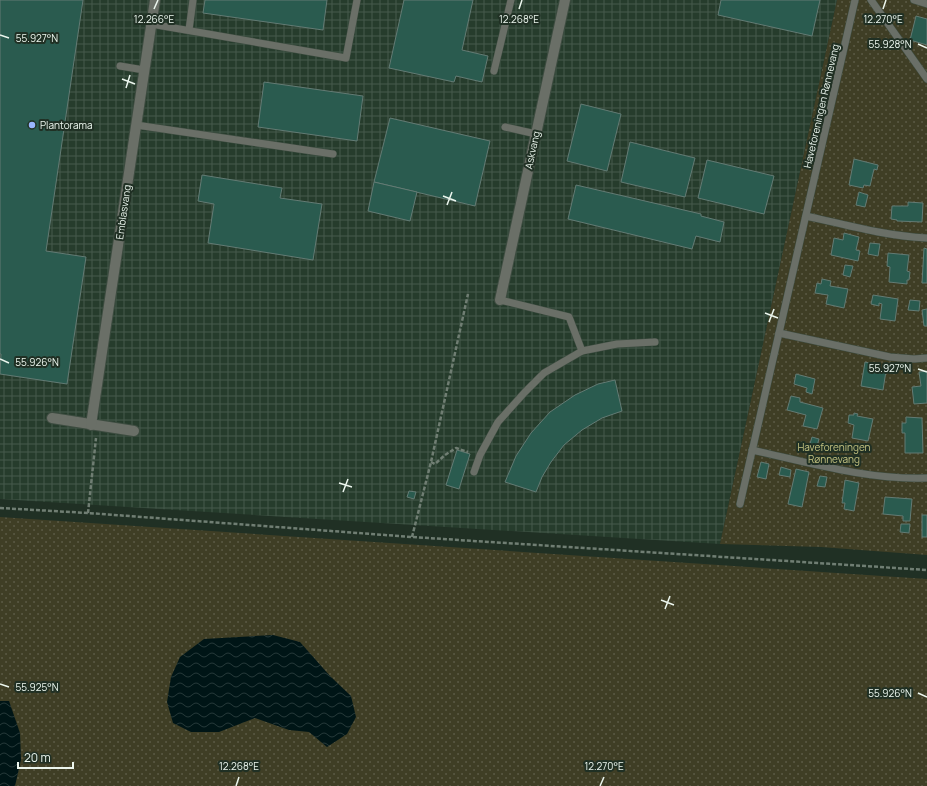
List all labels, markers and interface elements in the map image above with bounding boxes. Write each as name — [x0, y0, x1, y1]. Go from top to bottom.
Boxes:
text: 12.266°E — [134, 12, 175, 26]
text: 12.268°E — [499, 12, 539, 26]
text: 12.270°E — [863, 12, 903, 26]
text: 55.927°N — [16, 31, 58, 45]
text: 55.928°N — [868, 37, 912, 51]
street label: Haveforeningen Rønnevang — [800, 42, 842, 169]
place label: Plantorama — [40, 118, 93, 132]
marker: Plantorama — [27, 120, 37, 130]
street label: Askvang — [521, 130, 543, 170]
street label: Emblasvang — [112, 184, 134, 240]
text: 55.926°N — [15, 355, 59, 369]
text: 55.927°N — [869, 361, 911, 375]
park label: Haveforeningen Rønnevang — [797, 440, 871, 466]
text: 55.925°N — [15, 680, 59, 694]
text: 55.926°N — [868, 686, 912, 700]
scale bar — [18, 744, 73, 770]
text: 20 m — [24, 749, 51, 766]
text: 12.268°E — [219, 759, 259, 773]
text: 12.270°E — [584, 759, 624, 773]

